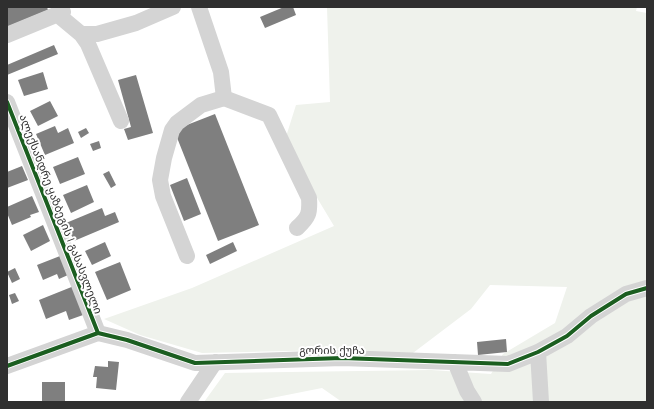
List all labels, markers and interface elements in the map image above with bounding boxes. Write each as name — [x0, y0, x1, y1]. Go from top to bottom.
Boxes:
street label: ალექსანდრე ყაზბეგის I გასასვლელი — [16, 112, 106, 316]
street label: გორის ქუჩა — [299, 343, 365, 357]

